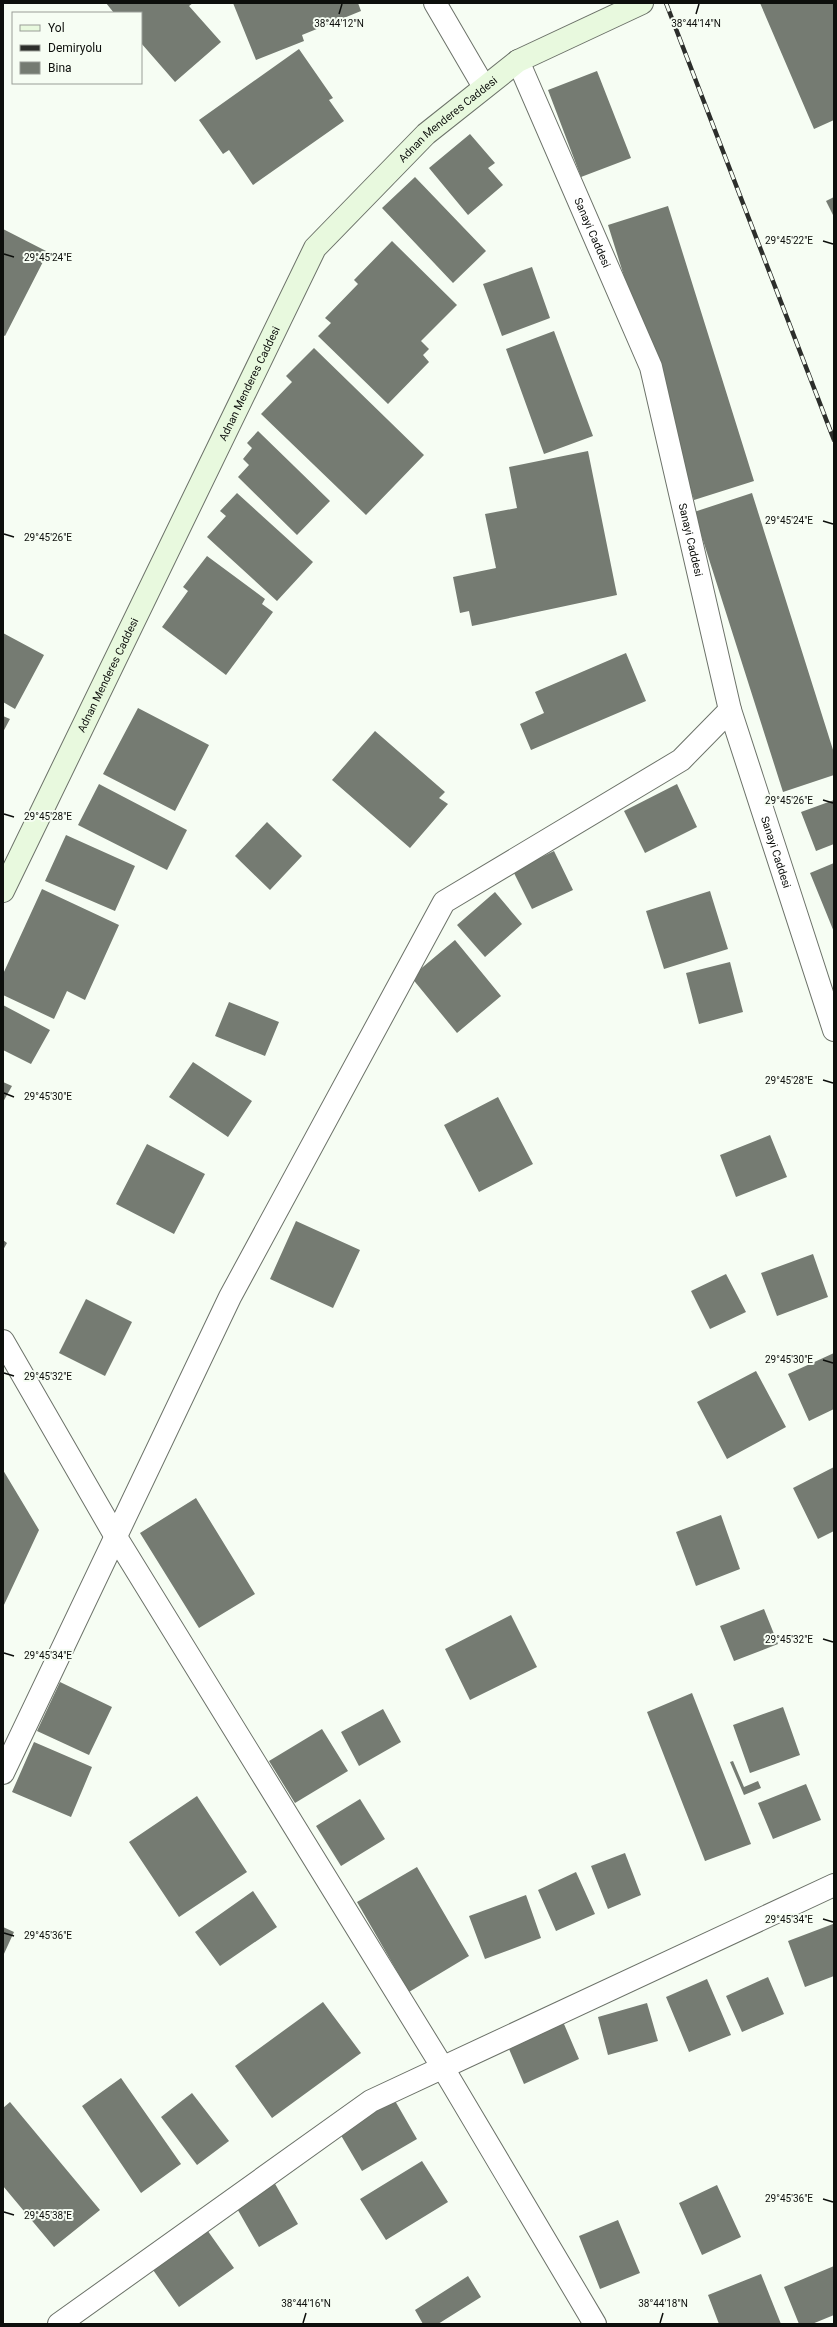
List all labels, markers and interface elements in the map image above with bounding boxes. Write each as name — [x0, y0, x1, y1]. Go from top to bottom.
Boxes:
legend — [12, 12, 142, 84]
text: 38°44'12"N — [314, 18, 364, 29]
text: 38°44'14"N — [671, 18, 721, 29]
text: Yol — [48, 21, 65, 35]
text: Demiryolu — [48, 41, 102, 55]
text: Bina — [48, 61, 72, 75]
street label: Adnan Menderes Caddesi — [396, 74, 500, 165]
street label: Sanayi Caddesi — [571, 196, 613, 270]
text: 29°45'22"E — [765, 235, 813, 246]
text: 29°45'24"E — [24, 252, 72, 263]
street label: Adnan Menderes Caddesi — [216, 324, 283, 443]
street label: Sanayi Caddesi — [676, 502, 705, 578]
text: 29°45'24"E — [765, 515, 813, 526]
text: 29°45'26"E — [24, 532, 72, 543]
street label: Adnan Menderes Caddesi — [75, 616, 141, 735]
text: 29°45'26"E — [765, 795, 813, 806]
text: 29°45'28"E — [24, 811, 72, 822]
street label: Sanayi Caddesi — [758, 815, 793, 890]
text: 29°45'28"E — [765, 1075, 813, 1086]
text: 29°45'30"E — [24, 1091, 72, 1102]
text: 29°45'30"E — [765, 1354, 813, 1365]
text: 29°45'32"E — [24, 1371, 72, 1382]
text: 29°45'32"E — [765, 1634, 813, 1645]
text: 29°45'34"E — [24, 1650, 72, 1661]
text: 29°45'34"E — [765, 1914, 813, 1925]
text: 29°45'36"E — [24, 1930, 72, 1941]
text: 29°45'36"E — [765, 2193, 813, 2204]
text: 29°45'38"E — [24, 2210, 72, 2221]
text: 38°44'16"N — [281, 2298, 331, 2309]
text: 38°44'18"N — [638, 2298, 688, 2309]

